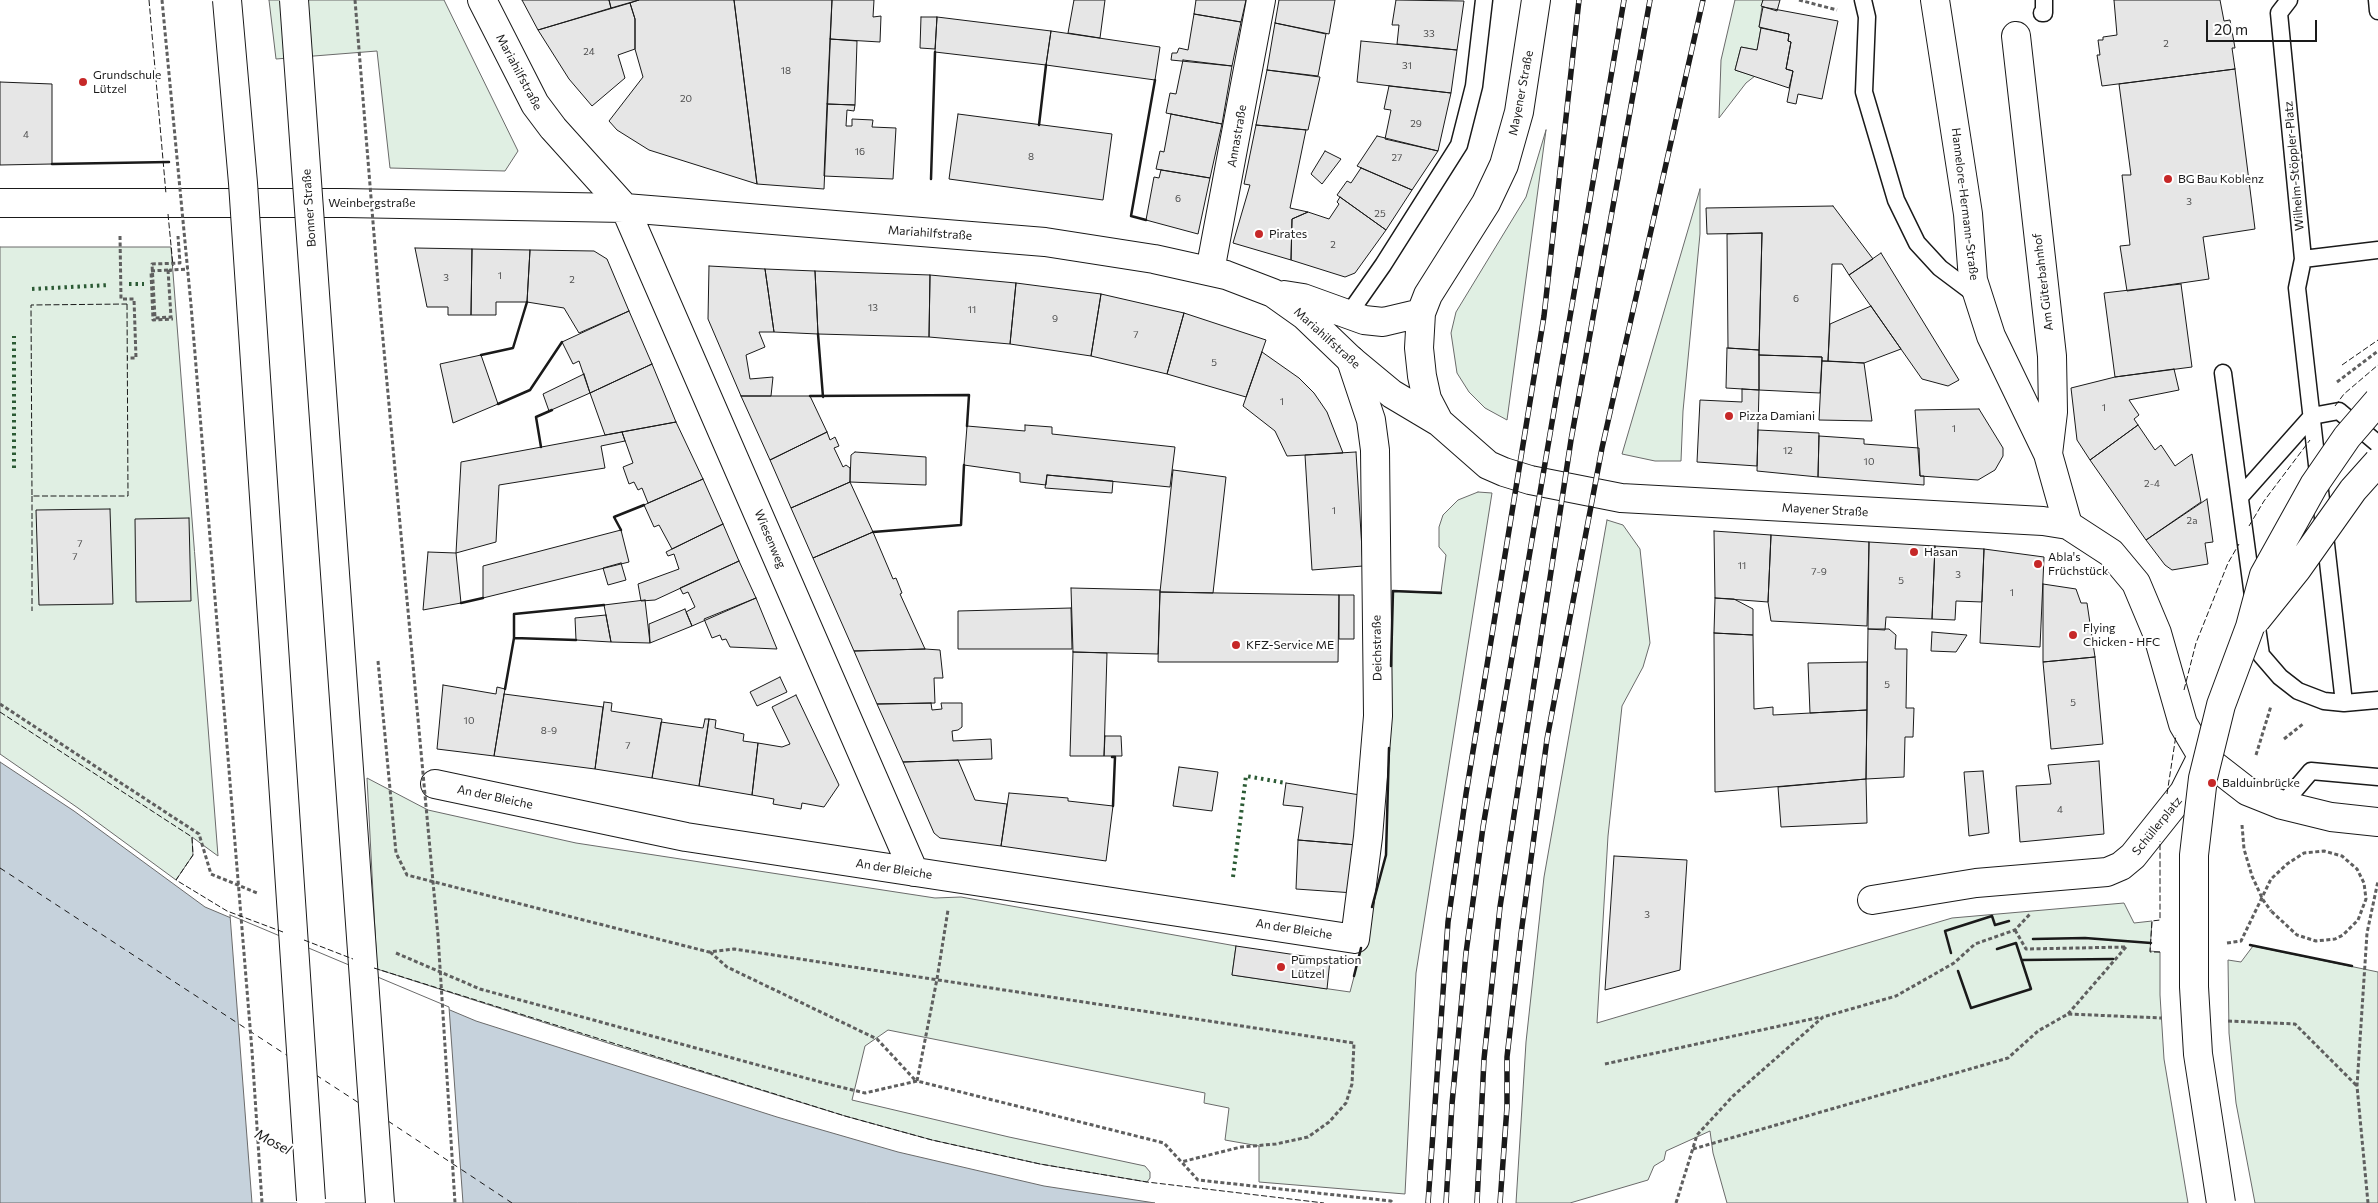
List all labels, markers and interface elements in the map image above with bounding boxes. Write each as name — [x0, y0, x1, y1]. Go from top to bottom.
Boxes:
scale bar — [2208, 10, 2319, 42]
text: 20 m — [2214, 20, 2248, 38]
house number: 33 — [1423, 28, 1435, 40]
street label: Mariahilfstraße — [493, 31, 545, 113]
house number: 2 — [2163, 38, 2169, 50]
house number: 24 — [583, 46, 595, 58]
street label: Mayener Straße — [1506, 49, 1536, 137]
house number: 31 — [1402, 60, 1412, 72]
house number: 18 — [781, 65, 791, 77]
place label: Grundschule Lützel — [93, 68, 161, 96]
marker: Grundschule Lützel — [77, 76, 89, 88]
house number: 20 — [680, 93, 692, 105]
street label: Wilhelm-Stöppler-Platz — [2281, 100, 2307, 232]
street label: Annastraße — [1224, 104, 1250, 168]
house number: 29 — [1410, 118, 1422, 130]
street label: Hannelore-Hermann-Straße — [1948, 127, 1982, 281]
house number: 4 — [23, 129, 29, 141]
house number: 16 — [855, 146, 865, 158]
house number: 8 — [1028, 151, 1034, 163]
house number: 27 — [1392, 152, 1402, 164]
street label: Bonner Straße — [299, 168, 319, 248]
place label: BG Bau Koblenz — [2178, 172, 2264, 186]
marker: BG Bau Koblenz — [2162, 173, 2174, 185]
house number: 6 — [1175, 193, 1181, 205]
street label: Weinbergstraße — [328, 196, 416, 210]
house number: 3 — [2186, 196, 2192, 208]
house number: 25 — [1374, 208, 1386, 220]
street label: Mariahilfstraße — [887, 223, 973, 243]
place label: Pirates — [1269, 227, 1307, 241]
marker: Pirates — [1253, 228, 1265, 240]
street label: Am Güterbahnhof — [2030, 232, 2056, 332]
house number: 2 — [1330, 239, 1336, 251]
house number: 1 — [498, 270, 502, 282]
house number: 3 — [443, 272, 449, 284]
house number: 2 — [569, 274, 575, 286]
house number: 6 — [1793, 293, 1799, 305]
house number: 13 — [868, 302, 878, 314]
house number: 11 — [968, 304, 976, 316]
street label: Mariahilfstraße — [1291, 304, 1363, 372]
house number: 9 — [1052, 313, 1058, 325]
house number: 7 — [1133, 329, 1139, 341]
house number: 5 — [1211, 357, 1217, 369]
house number: 1 — [1280, 396, 1284, 408]
house number: 1 — [2102, 402, 2106, 414]
place label: Pizza Damiani — [1739, 409, 1815, 423]
marker: Pizza Damiani — [1723, 410, 1735, 422]
house number: 1 — [1952, 423, 1956, 435]
house number: 12 — [1783, 445, 1793, 457]
house number: 10 — [1864, 456, 1874, 468]
house number: 2-4 — [2144, 478, 2160, 490]
street label: Mayener Straße — [1781, 501, 1869, 519]
house number: 1 — [1332, 505, 1336, 517]
street label: Wiesenweg — [751, 507, 789, 571]
house number: 2a — [2187, 515, 2197, 527]
house number: 7 — [77, 538, 83, 550]
place label: Hasan — [1924, 545, 1958, 559]
marker: Hasan — [1908, 546, 1920, 558]
place label: Abla's Früchstück — [2048, 550, 2109, 578]
house number: 7 — [72, 551, 78, 563]
marker: Abla's Früchstück — [2032, 558, 2044, 570]
house number: 11 — [1738, 560, 1746, 572]
house number: 7-9 — [1811, 566, 1827, 578]
house number: 3 — [1955, 569, 1961, 581]
house number: 5 — [1898, 575, 1904, 587]
house number: 1 — [2010, 587, 2014, 599]
street label: Deichstraße — [1369, 615, 1385, 681]
place label: Flying Chicken - HFC — [2083, 621, 2160, 649]
marker: Flying Chicken - HFC — [2067, 629, 2079, 641]
place label: KFZ-Service ME — [1246, 638, 1334, 652]
marker: KFZ-Service ME — [1230, 639, 1242, 651]
house number: 5 — [1884, 679, 1890, 691]
house number: 5 — [2070, 697, 2076, 709]
house number: 10 — [464, 715, 474, 727]
house number: 8-9 — [541, 725, 557, 737]
house number: 7 — [625, 740, 631, 752]
place label: Balduinbrücke — [2222, 776, 2300, 790]
marker: Balduinbrücke — [2206, 777, 2218, 789]
street label: An der Bleiche — [456, 782, 534, 812]
street label: Schüllerplatz — [2129, 794, 2185, 858]
house number: 4 — [2057, 804, 2063, 816]
street label: An der Bleiche — [855, 856, 933, 882]
house number: 3 — [1644, 909, 1650, 921]
street label: An der Bleiche — [1255, 916, 1333, 942]
place label: Pumpstation Lützel — [1291, 953, 1361, 981]
marker: Pumpstation Lützel — [1275, 961, 1287, 973]
water label: Mosel — [252, 1125, 294, 1159]

